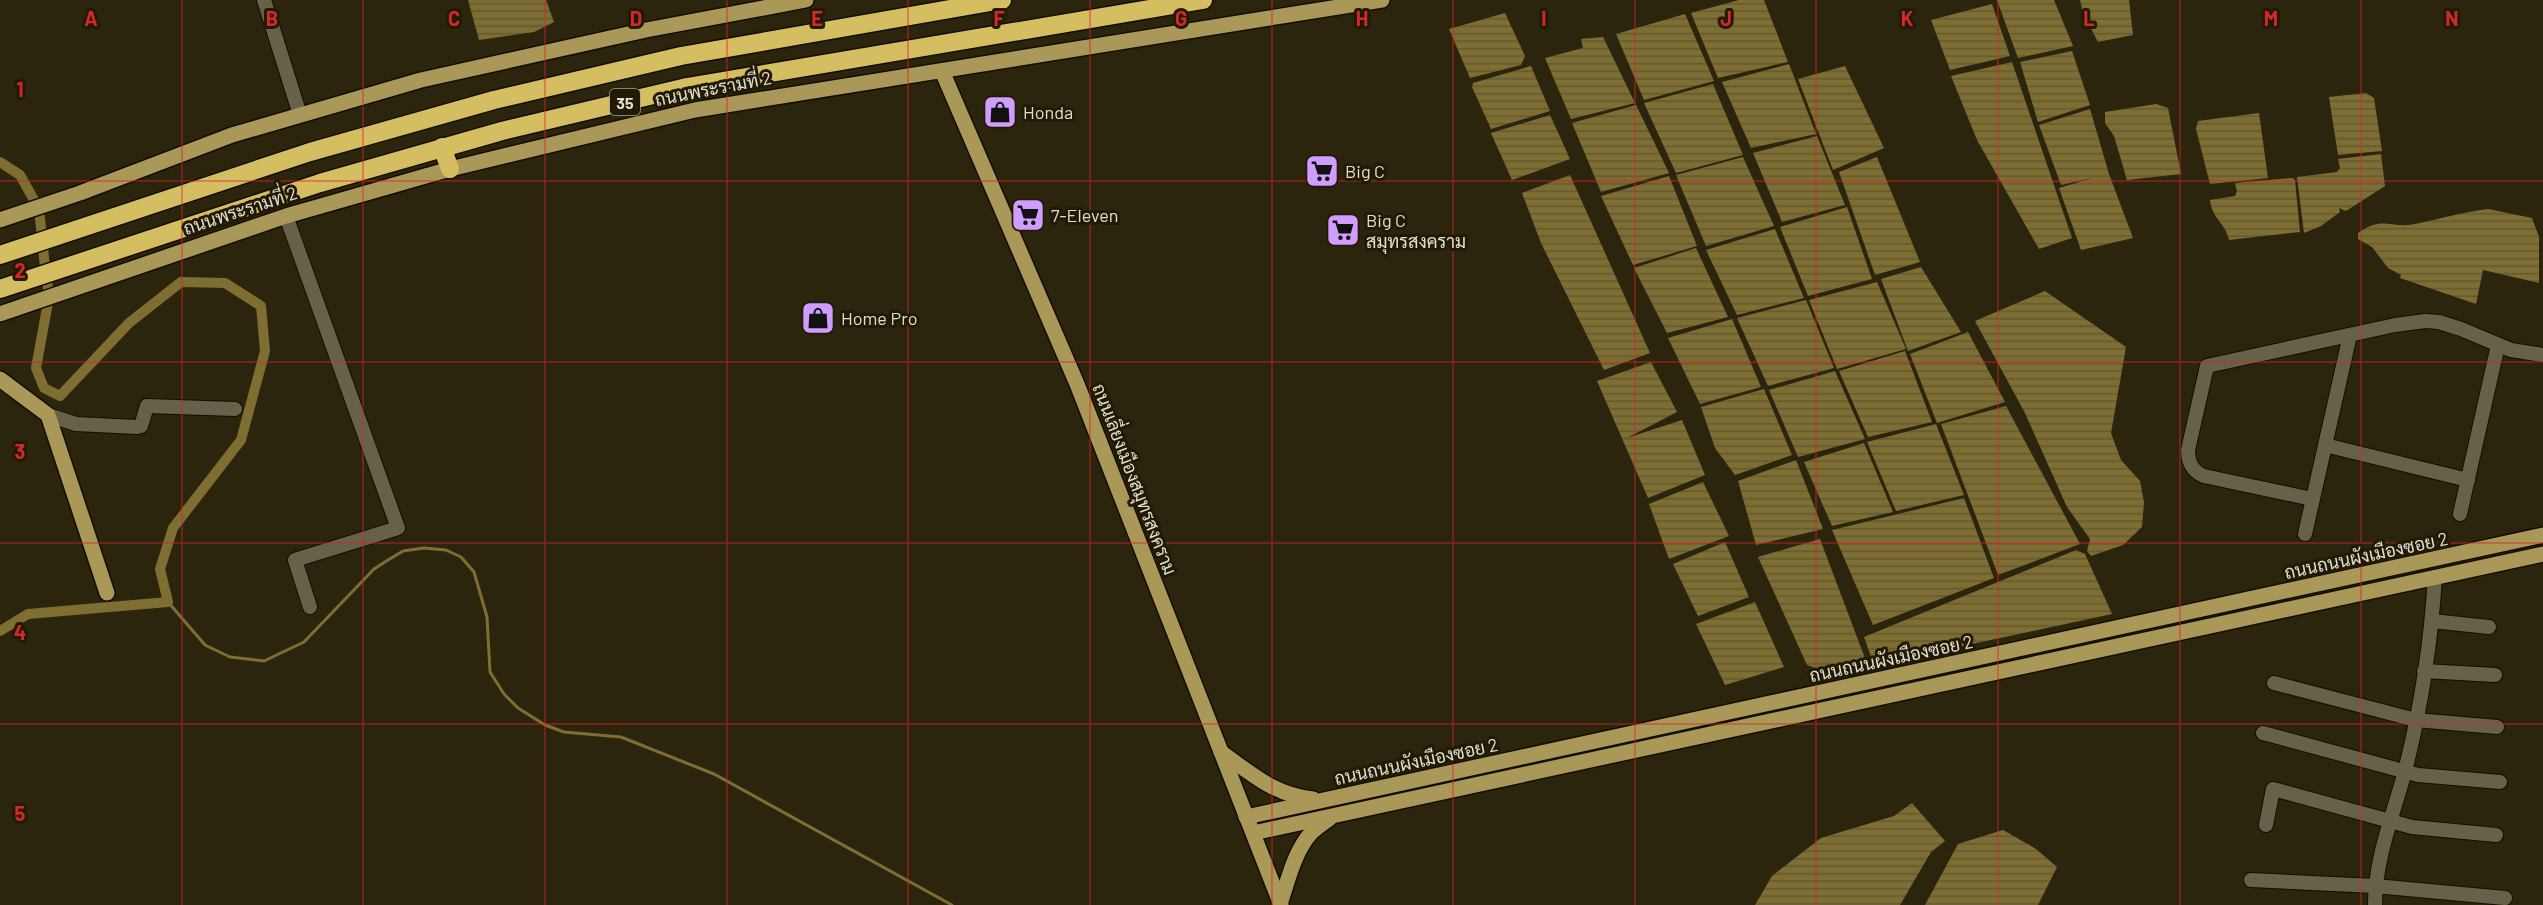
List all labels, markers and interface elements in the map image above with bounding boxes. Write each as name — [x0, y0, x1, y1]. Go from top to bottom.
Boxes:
text: A — [84, 6, 98, 30]
text: B — [266, 6, 278, 30]
text: C — [448, 6, 460, 30]
text: D — [630, 6, 642, 30]
text: E — [811, 6, 823, 30]
text: F — [993, 6, 1005, 30]
text: G — [1175, 6, 1187, 30]
text: H — [1356, 6, 1368, 30]
text: I — [1541, 6, 1547, 30]
text: J — [1720, 6, 1732, 30]
text: K — [1901, 6, 1914, 30]
text: L — [2083, 6, 2095, 30]
text: M — [2264, 6, 2278, 30]
text: N — [2445, 6, 2459, 30]
street label: ถนนพระรามที่ 2 — [652, 62, 773, 110]
text: 1 — [16, 77, 24, 101]
road number: 35 — [610, 89, 640, 115]
shop icon: Honda — [982, 94, 1018, 130]
place label: Honda — [1023, 101, 1073, 123]
supermarket icon: Big C — [1304, 153, 1340, 189]
place label: Big C — [1345, 160, 1385, 182]
street label: ถนนพระรามที่ 2 — [179, 177, 300, 239]
supermarket icon: 7-Eleven — [1010, 197, 1046, 233]
place label: 7-Eleven — [1051, 204, 1119, 226]
place label: Big C สมุทรสงคราม — [1366, 209, 1466, 254]
supermarket icon: Big C สมุทรสงคราม — [1325, 212, 1361, 248]
text: 2 — [14, 258, 26, 282]
shop icon: Home Pro — [800, 300, 836, 336]
place label: Home Pro — [841, 307, 917, 329]
street label: ถนนเลี่ยงเมืองสมุทรสงคราม — [1086, 379, 1185, 579]
text: 3 — [15, 439, 25, 463]
street label: ถนนถนนผังเมืองซอย 2 — [2282, 527, 2450, 583]
text: 4 — [14, 620, 26, 644]
street label: ถนนถนนผังเมืองซอย 2 — [1807, 630, 1975, 686]
street label: ถนนถนนผังเมืองซอย 2 — [1332, 733, 1500, 789]
text: 5 — [15, 801, 26, 825]

